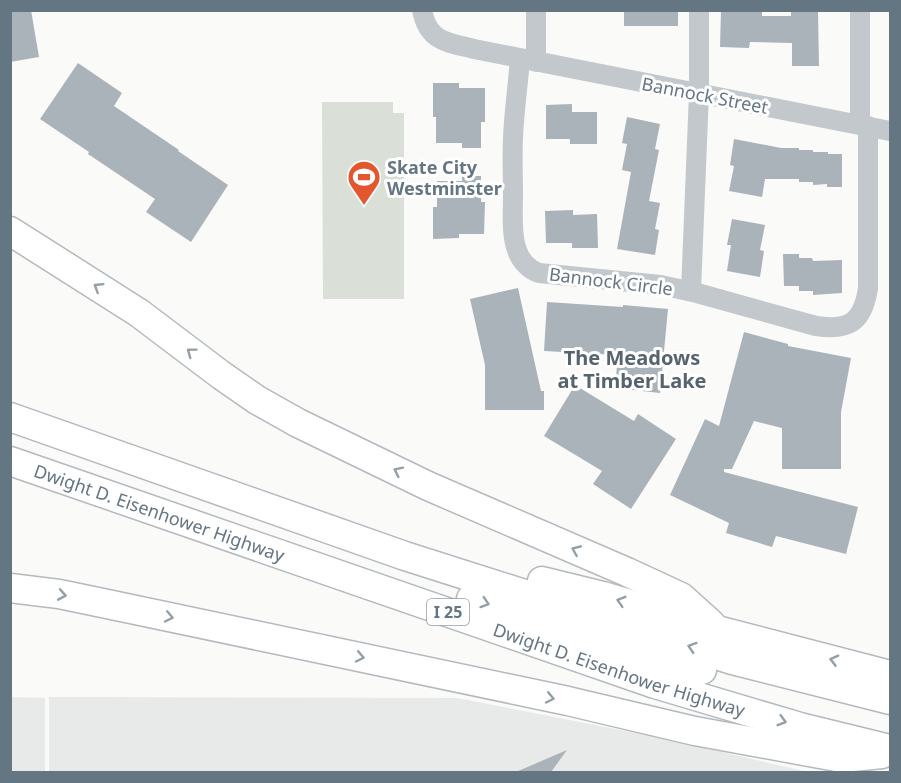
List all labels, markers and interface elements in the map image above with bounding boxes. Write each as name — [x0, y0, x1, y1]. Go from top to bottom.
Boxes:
street label: Bannock Street — [640, 71, 771, 119]
place label: Skate City Westminster — [387, 155, 502, 200]
sports icon: Skate City Westminster — [346, 159, 382, 206]
street label: Bannock Circle — [548, 262, 674, 300]
one-way arrow — [94, 283, 105, 294]
district label: The Meadows at Timber Lake — [557, 344, 707, 394]
one-way arrow — [186, 348, 197, 359]
street label: Dwight D. Eisenhower Highway — [31, 458, 289, 567]
one-way arrow — [393, 467, 404, 479]
one-way arrow — [571, 546, 582, 558]
one-way arrow — [57, 588, 67, 601]
one-way arrow — [479, 596, 490, 609]
one-way arrow — [616, 596, 627, 609]
road number: I 25 — [427, 599, 469, 625]
one-way arrow — [164, 610, 174, 623]
street label: Dwight D. Eisenhower Highway — [490, 617, 749, 722]
one-way arrow — [687, 642, 698, 654]
one-way arrow — [354, 650, 364, 663]
one-way arrow — [829, 655, 839, 668]
one-way arrow — [545, 691, 555, 704]
one-way arrow — [776, 714, 787, 726]

